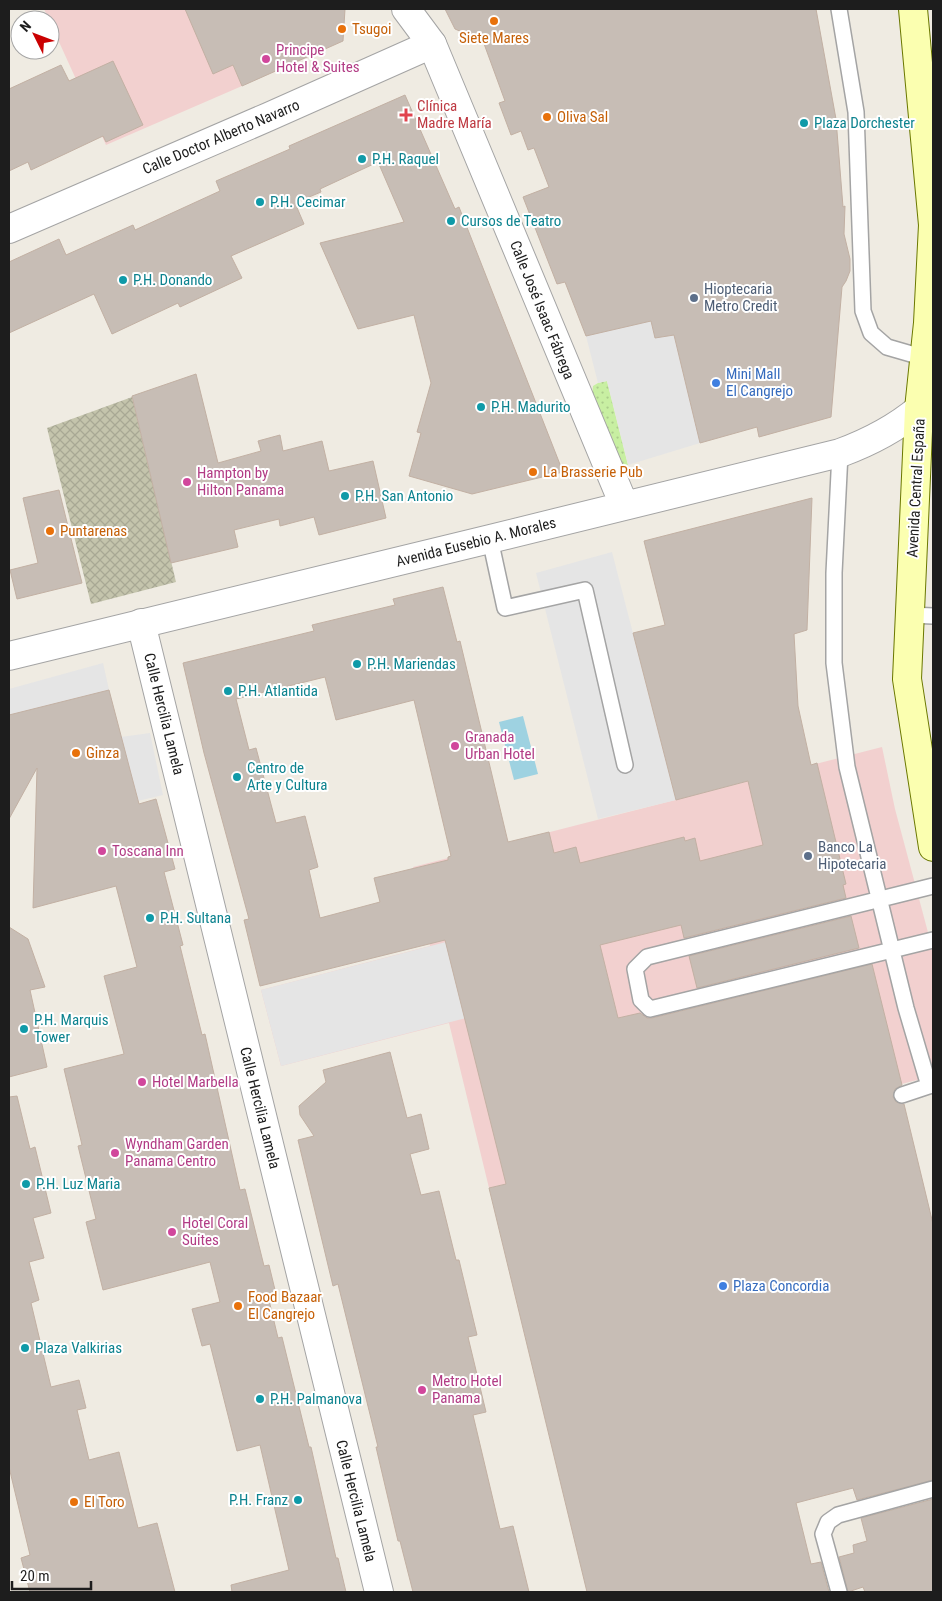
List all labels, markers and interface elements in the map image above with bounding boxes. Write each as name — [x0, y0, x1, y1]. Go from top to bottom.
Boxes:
north arrow — [10, 10, 60, 60]
marker: Siete Mares — [488, 15, 500, 27]
text: N — [17, 18, 34, 35]
place label: Tsugoi — [352, 20, 391, 38]
marker: Tsugoi — [336, 23, 348, 35]
place label: Siete Mares — [459, 29, 529, 47]
place label: Principe Hotel & Suites — [276, 41, 360, 76]
marker: Principe Hotel & Suites — [260, 53, 272, 65]
street label: Calle Doctor Alberto Navarro — [140, 96, 302, 178]
place label: Clínica Madre María — [417, 97, 492, 132]
marker: Clínica Madre María — [399, 108, 413, 122]
place label: Oliva Sal — [557, 108, 608, 126]
marker: Oliva Sal — [541, 111, 553, 123]
place label: Plaza Dorchester — [814, 114, 915, 132]
marker: Plaza Dorchester — [798, 117, 810, 129]
place label: P.H. Raquel — [372, 150, 439, 168]
marker: P.H. Raquel — [356, 153, 368, 165]
place label: P.H. Cecimar — [270, 193, 346, 211]
marker: P.H. Cecimar — [254, 196, 266, 208]
place label: Cursos de Teatro — [461, 212, 561, 230]
marker: Cursos de Teatro — [445, 215, 457, 227]
street label: Calle José Isaac Fábrega — [506, 238, 578, 382]
place label: P.H. Donando — [133, 271, 212, 289]
marker: P.H. Donando — [117, 274, 129, 286]
place label: Hioptecaria Metro Credit — [704, 280, 777, 315]
marker: Hioptecaria Metro Credit — [688, 292, 700, 304]
place label: Mini Mall El Cangrejo — [726, 365, 793, 400]
marker: Mini Mall El Cangrejo — [710, 377, 722, 389]
place label: P.H. Madurito — [491, 398, 571, 416]
marker: P.H. Madurito — [475, 401, 487, 413]
street label: Avenida Central España — [903, 418, 929, 558]
place label: La Brasserie Pub — [543, 463, 643, 481]
place label: Hampton by Hilton Panama — [197, 464, 284, 499]
marker: La Brasserie Pub — [527, 466, 539, 478]
marker: Hampton by Hilton Panama — [181, 476, 193, 488]
place label: P.H. San Antonio — [355, 487, 453, 505]
marker: P.H. San Antonio — [339, 490, 351, 502]
street label: Avenida Eusebio A. Morales — [394, 513, 558, 571]
place label: Puntarenas — [60, 522, 127, 540]
marker: Puntarenas — [44, 525, 56, 537]
street label: Calle Hercilia Lamela — [140, 651, 188, 777]
place label: P.H. Mariendas — [367, 655, 456, 673]
marker: P.H. Mariendas — [351, 658, 363, 670]
place label: P.H. Atlantida — [238, 682, 318, 700]
marker: P.H. Atlantida — [222, 685, 234, 697]
place label: Granada Urban Hotel — [465, 728, 535, 763]
marker: Granada Urban Hotel — [449, 740, 461, 752]
place label: Ginza — [86, 744, 119, 762]
marker: Ginza — [70, 747, 82, 759]
place label: Centro de Arte y Cultura — [247, 759, 328, 794]
marker: Centro de Arte y Cultura — [231, 771, 243, 783]
place label: Banco La Hipotecaria — [818, 838, 886, 873]
place label: Toscana Inn — [112, 842, 184, 860]
marker: Toscana Inn — [96, 845, 108, 857]
marker: Banco La Hipotecaria — [802, 850, 814, 862]
place label: P.H. Sultana — [160, 909, 231, 927]
marker: P.H. Sultana — [144, 912, 156, 924]
place label: P.H. Marquis Tower — [34, 1011, 109, 1046]
marker: P.H. Marquis Tower — [18, 1023, 30, 1035]
street label: Calle Hercilia Lamela — [236, 1045, 284, 1171]
place label: Hotel Marbella — [152, 1073, 239, 1091]
marker: Hotel Marbella — [136, 1076, 148, 1088]
place label: Wyndham Garden Panama Centro — [125, 1135, 229, 1170]
marker: Wyndham Garden Panama Centro — [109, 1147, 121, 1159]
place label: P.H. Luz Maria — [36, 1175, 120, 1193]
marker: P.H. Luz Maria — [20, 1178, 32, 1190]
place label: Hotel Coral Suites — [182, 1214, 248, 1249]
marker: Hotel Coral Suites — [166, 1226, 178, 1238]
place label: Plaza Concordia — [733, 1277, 829, 1295]
marker: Plaza Concordia — [717, 1280, 729, 1292]
place label: Food Bazaar El Cangrejo — [248, 1288, 322, 1323]
marker: Food Bazaar El Cangrejo — [232, 1300, 244, 1312]
place label: Plaza Valkirias — [35, 1339, 122, 1357]
marker: Plaza Valkirias — [19, 1342, 31, 1354]
place label: Metro Hotel Panama — [432, 1372, 502, 1407]
marker: Metro Hotel Panama — [416, 1384, 428, 1396]
place label: P.H. Palmanova — [270, 1390, 362, 1408]
marker: P.H. Palmanova — [254, 1393, 266, 1405]
street label: Calle Hercilia Lamela — [332, 1438, 380, 1564]
place label: P.H. Franz — [229, 1491, 288, 1509]
place label: El Toro — [84, 1493, 125, 1511]
marker: P.H. Franz — [292, 1494, 304, 1506]
marker: El Toro — [68, 1496, 80, 1508]
scale bar — [12, 1558, 91, 1590]
text: 20 m — [20, 1567, 50, 1585]

